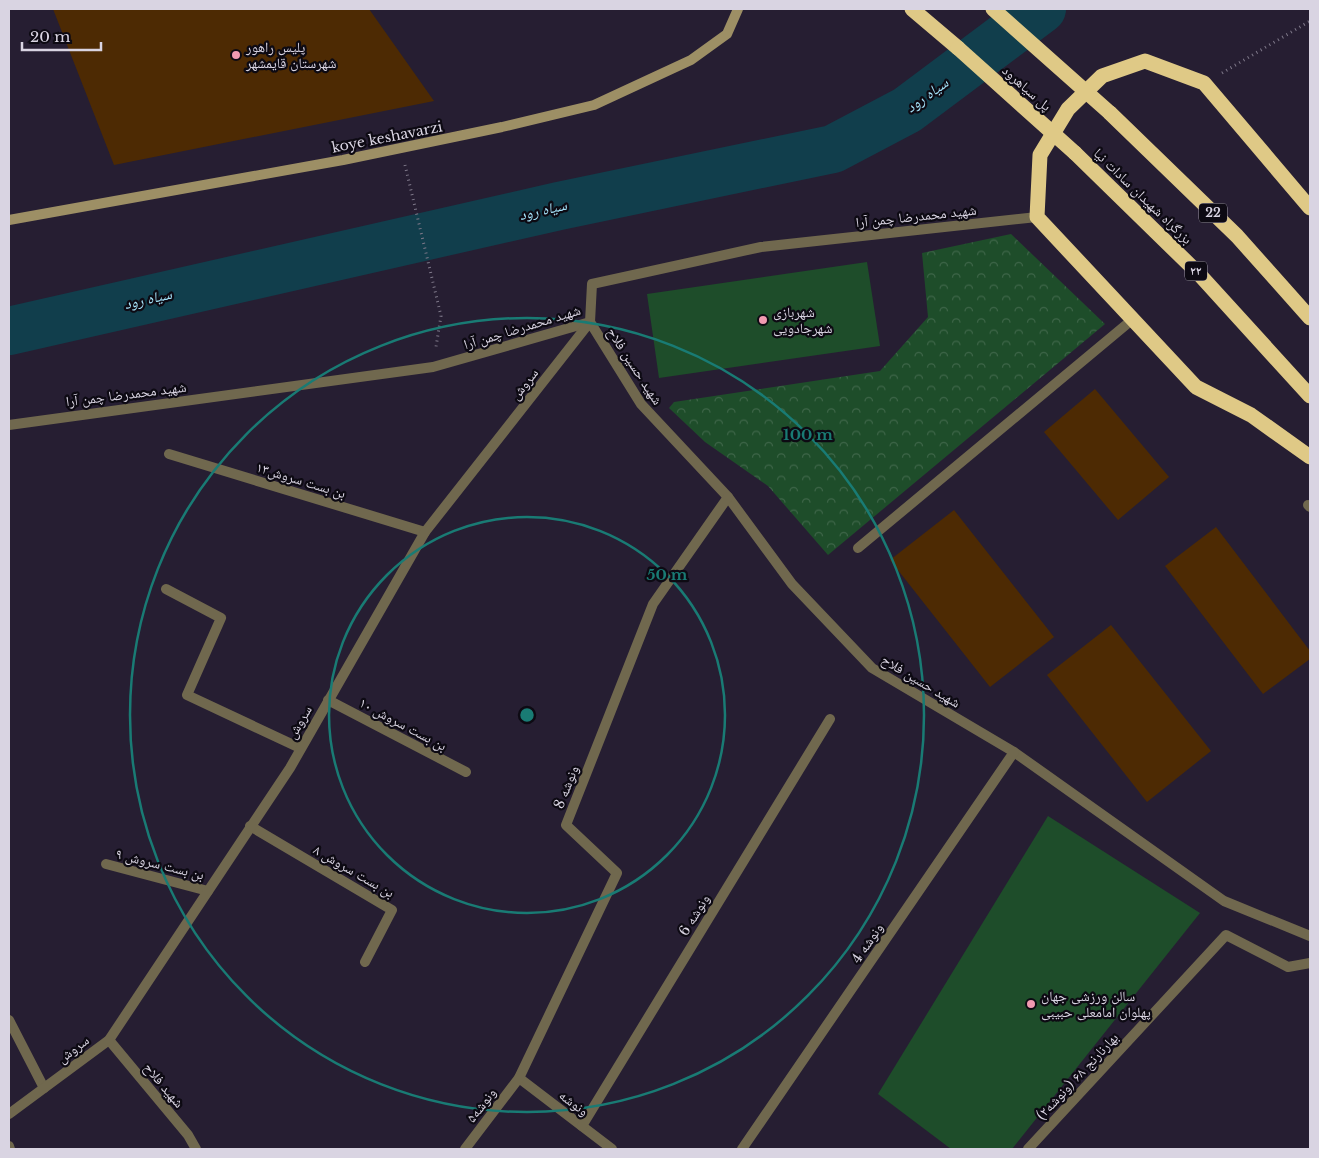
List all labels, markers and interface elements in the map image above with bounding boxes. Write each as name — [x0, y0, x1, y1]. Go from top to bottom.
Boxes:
scale bar — [22, 20, 101, 52]
text: 20 m — [30, 27, 70, 46]
place label: پلیس راهور شهرستان قایمشهر — [245, 38, 337, 72]
marker: پلیس راهور شهرستان قایمشهر — [230, 49, 242, 61]
street label: پل سیاهرود — [999, 61, 1055, 115]
water label: سیاه رود — [902, 73, 952, 116]
street label: koye keshavarzi — [330, 117, 444, 157]
street label: بزرگراه شهیدان سادات نیا — [1090, 144, 1196, 248]
water label: سیاه رود — [517, 195, 569, 224]
street label: شهید محمدرضا چمن آرا — [855, 201, 977, 231]
road number: 22 — [1199, 204, 1227, 222]
road number: ۲۲ — [1185, 262, 1207, 280]
water label: سیاه رود — [122, 284, 174, 313]
street label: شهید محمدرضا چمن آرا — [461, 301, 583, 353]
place label: شهربازی شهرجادویی — [773, 303, 832, 337]
marker: شهربازی شهرجادویی — [757, 314, 769, 326]
street label: شهید حسین فلاح — [602, 324, 667, 409]
street label: سروش — [506, 364, 542, 404]
street label: شهید محمدرضا چمن آرا — [65, 378, 187, 410]
text: 100 m — [783, 425, 833, 444]
street label: بن بست سروش۱۳ — [254, 458, 348, 502]
text: 50 m — [647, 565, 688, 584]
street label: شهید حسین فلاح — [878, 650, 964, 712]
street label: بن بست سروش ۱۰ — [356, 693, 450, 755]
street label: سروش — [282, 702, 316, 742]
centre of rings — [518, 706, 536, 724]
street label: ونوشه 8 — [550, 763, 582, 811]
street label: بن بست سروش ۸ — [310, 841, 398, 902]
street label: بن بست سروش ۹ — [114, 844, 206, 884]
street label: ونوشه 6 — [675, 891, 713, 939]
street label: ونوشه 4 — [847, 919, 887, 967]
place label: سالن ورزشی جهان پهلوان امامعلی حبیبی — [1041, 987, 1151, 1021]
marker: سالن ورزشی جهان پهلوان امامعلی حبیبی — [1025, 998, 1037, 1010]
street label: بهارنارنج ۶۸ (ونوشه۲) — [1032, 1028, 1123, 1124]
street label: سروش — [53, 1031, 93, 1067]
street label: شهید فلاح — [139, 1059, 188, 1112]
street label: ونوشه۵ — [462, 1084, 500, 1126]
street label: ونوشه — [556, 1086, 592, 1120]

